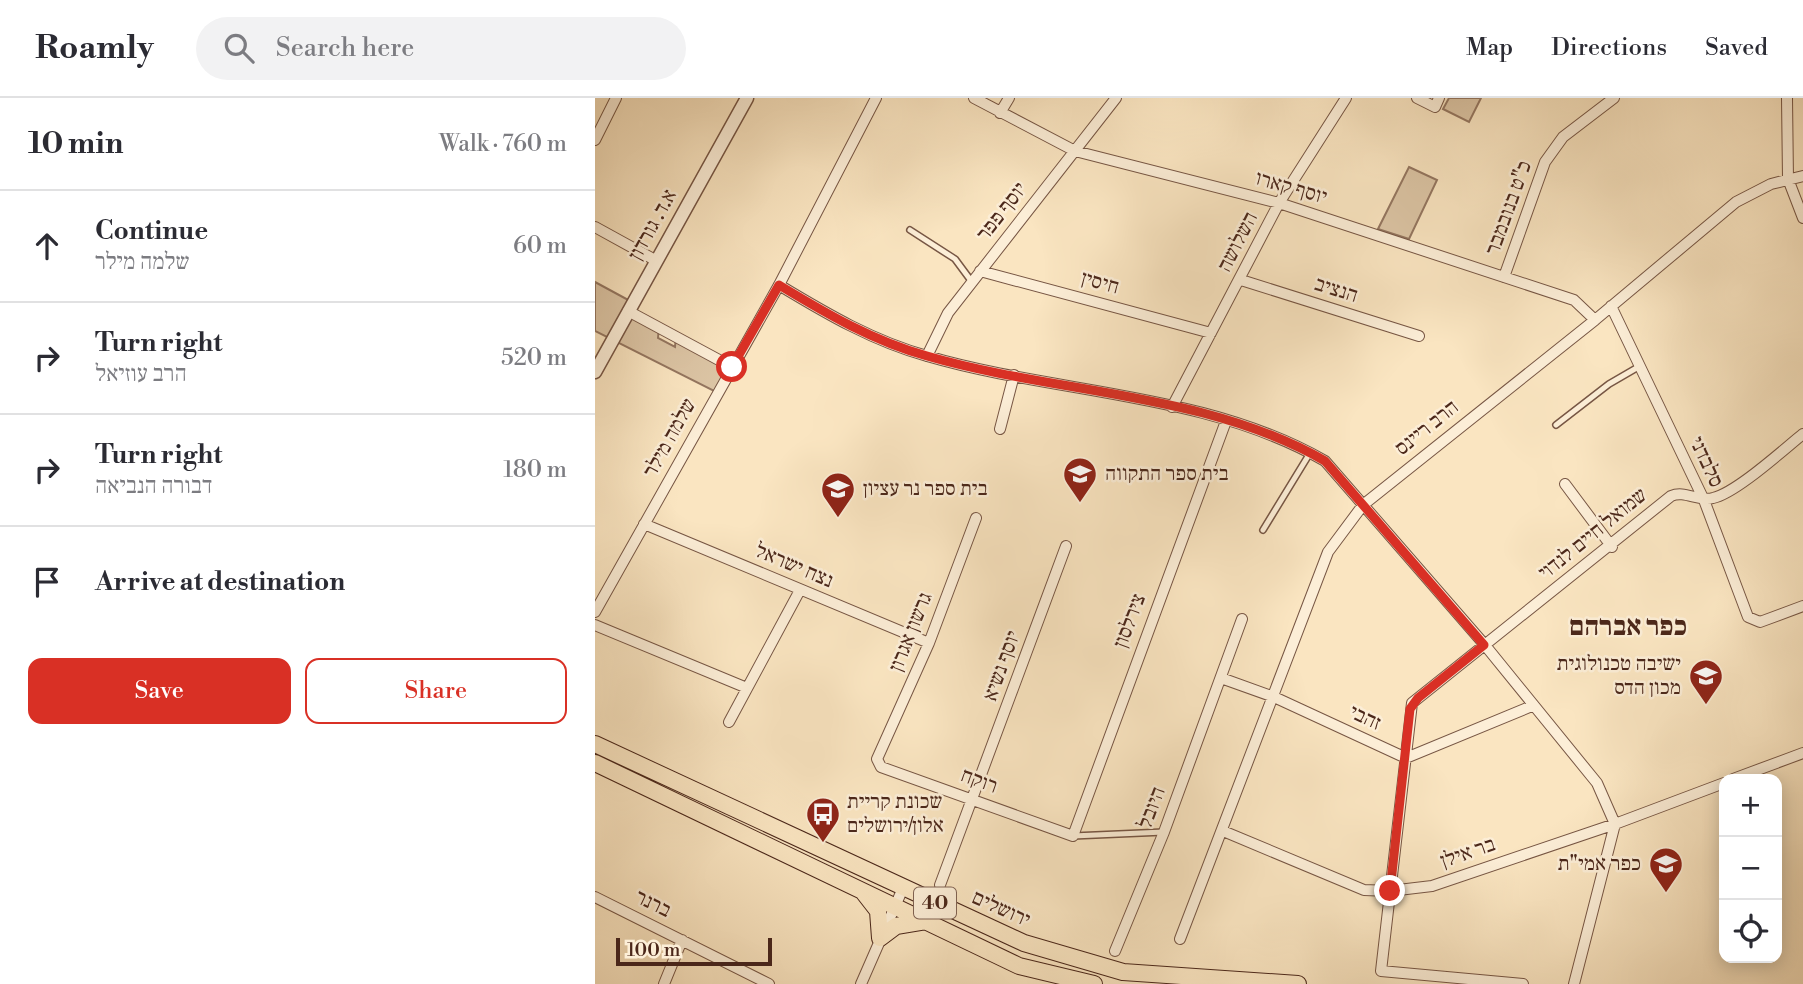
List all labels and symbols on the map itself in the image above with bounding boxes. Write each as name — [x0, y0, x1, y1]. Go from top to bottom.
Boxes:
street label: כ"ט בנובמבר — [1480, 157, 1538, 259]
street label: יוסף קארו — [1252, 165, 1330, 211]
street label: יוסף פפר — [971, 177, 1033, 247]
street label: א.ד. גורדון — [623, 185, 683, 265]
street label: השלושה — [1212, 208, 1264, 276]
street label: חיסין — [1078, 265, 1122, 301]
street label: הנציב — [1311, 271, 1361, 309]
route start — [716, 351, 747, 382]
street label: שלמה מילר — [638, 394, 702, 482]
street label: הרב ריינס — [1390, 394, 1464, 462]
street label: סלבדני — [1683, 432, 1729, 492]
school or university icon: בית ספר התקווה — [1061, 455, 1099, 504]
place label: בית ספר התקווה — [1105, 461, 1229, 487]
school or university icon: בית ספר נר עציון — [819, 470, 857, 519]
place label: בית ספר נר עציון — [863, 476, 988, 502]
street label: שמואל חיים לנדוי — [1533, 482, 1653, 586]
street label: נצח ישראל — [751, 538, 837, 594]
street label: גרשון אגרון — [883, 588, 939, 676]
street label: צירלסון — [1108, 590, 1152, 652]
district label: כפר אברהם — [1569, 609, 1687, 644]
street label: יוסף נשיא — [977, 627, 1027, 705]
place label: ישיבה טכנולוגית מכון הדס — [1557, 651, 1681, 701]
school or university icon: ישיבה טכנולוגית מכון הדס — [1687, 657, 1725, 706]
street label: זהבי — [1345, 699, 1385, 737]
street label: רוקח — [957, 762, 1001, 800]
street label: היובל — [1132, 783, 1172, 833]
place label: שכונת קריית אלון/ירושלים — [847, 789, 944, 839]
bus stop icon: שכונת קריית אלון/ירושלים — [804, 795, 842, 844]
street label: בר אילן — [1437, 832, 1499, 874]
school or university icon: כפר אמי"ת — [1647, 845, 1685, 894]
place label: כפר אמי"ת — [1558, 851, 1641, 877]
route end — [1374, 875, 1405, 906]
street label: ברנר — [631, 884, 675, 924]
street label: ירושלים — [968, 885, 1034, 933]
road number: 40 — [914, 888, 956, 918]
scale bar — [616, 935, 772, 967]

